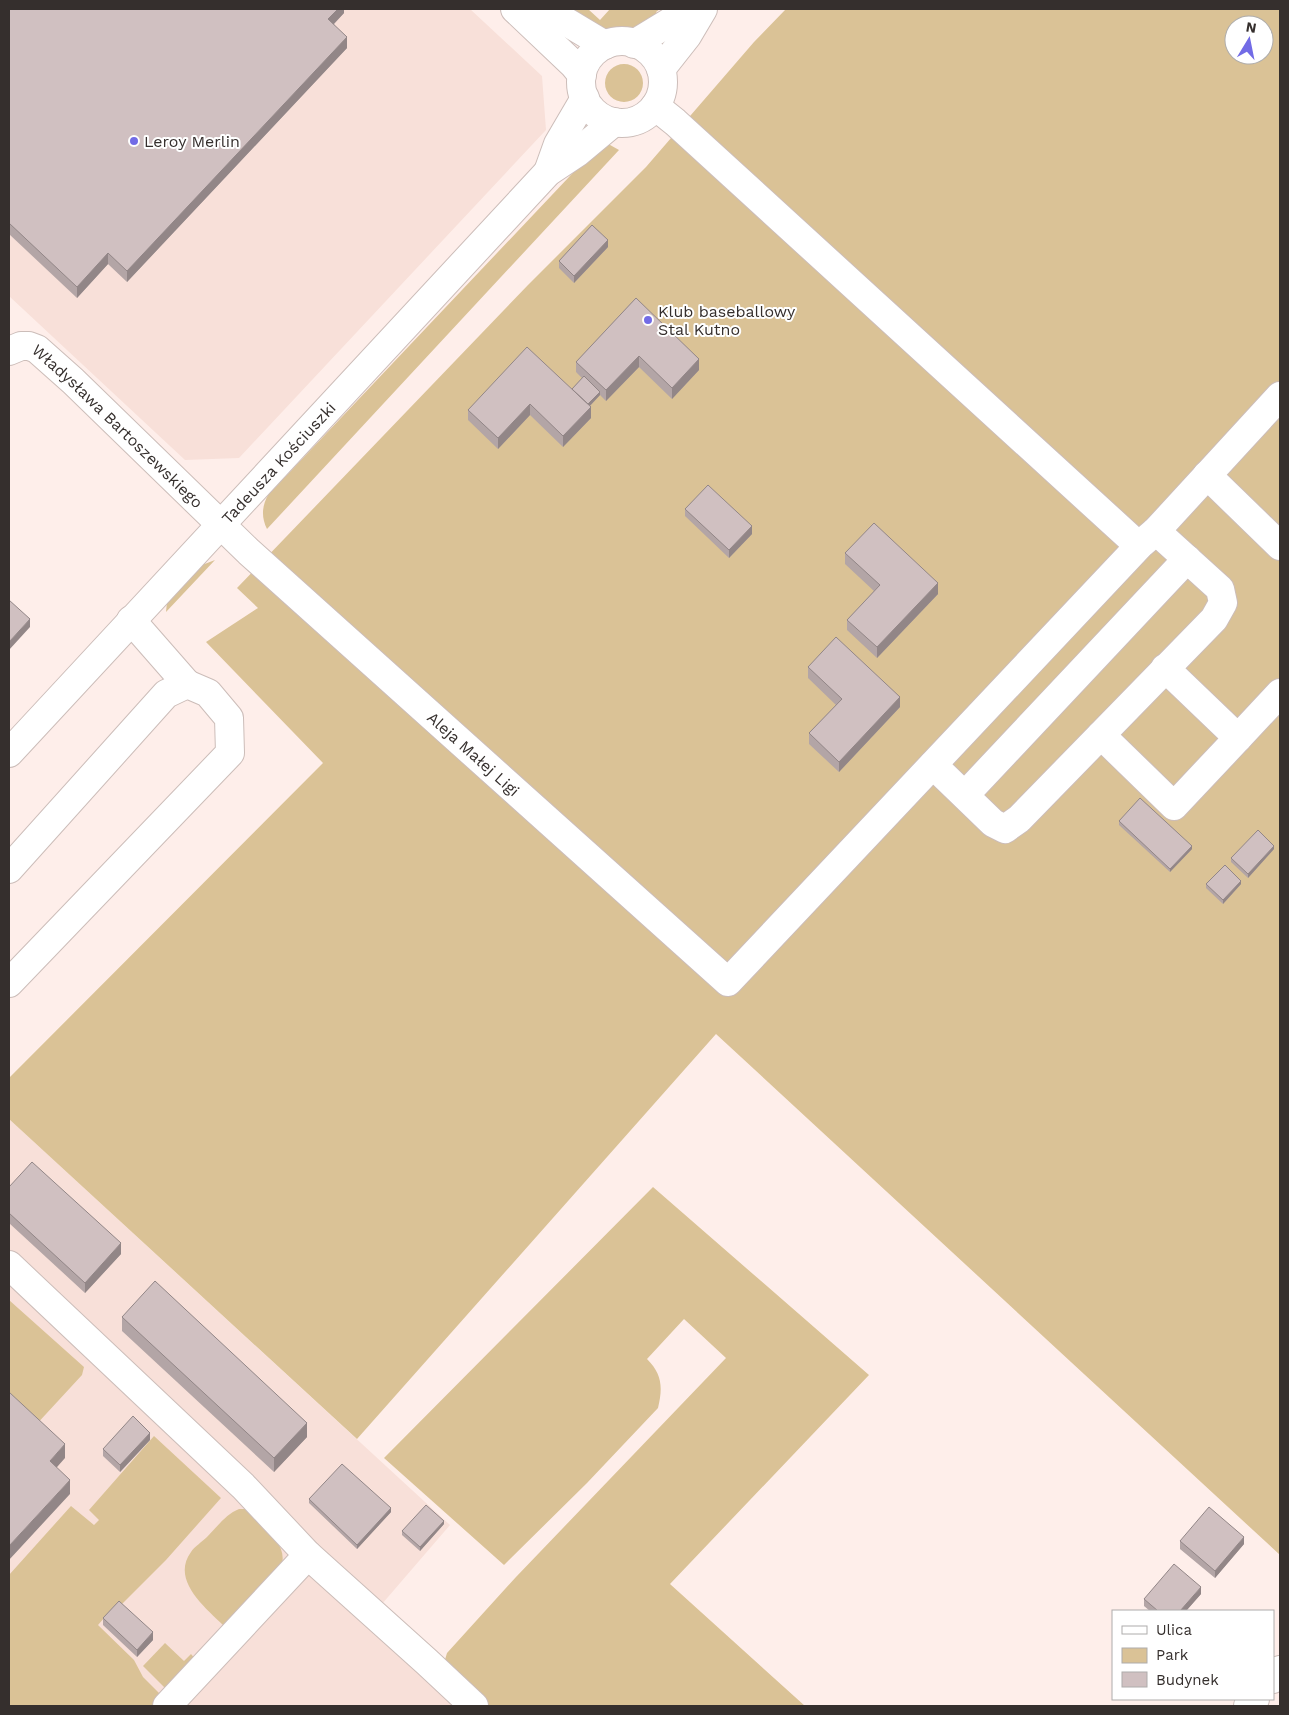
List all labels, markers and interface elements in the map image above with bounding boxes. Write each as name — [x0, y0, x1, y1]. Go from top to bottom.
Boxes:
north arrow — [1224, 15, 1274, 65]
text: N — [1245, 18, 1258, 36]
place label: Leroy Merlin — [144, 132, 240, 151]
marker: Leroy Merlin — [128, 135, 140, 147]
place label: Klub baseballowy Stal Kutno — [658, 302, 796, 339]
marker: Klub baseballowy Stal Kutno — [642, 314, 654, 326]
street label: Władysława Bartoszewskiego — [28, 340, 207, 512]
street label: Tadeusza Kościuszki — [217, 398, 339, 527]
street label: Aleja Małej Ligi — [424, 707, 524, 800]
legend — [1112, 1610, 1274, 1700]
text: Ulica — [1156, 1621, 1193, 1639]
text: Park — [1156, 1646, 1189, 1664]
text: Budynek — [1156, 1671, 1219, 1689]

